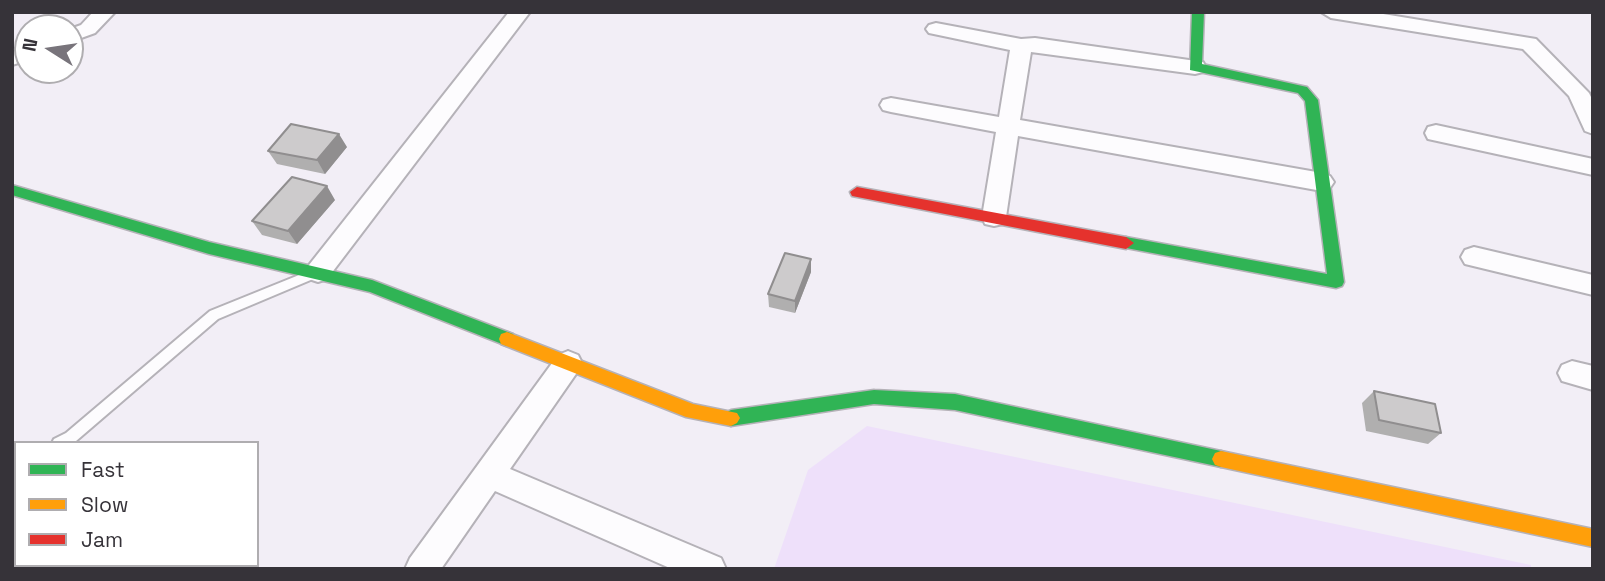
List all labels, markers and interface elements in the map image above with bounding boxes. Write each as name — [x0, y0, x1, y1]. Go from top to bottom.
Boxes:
north arrow — [14, 14, 84, 84]
text: N — [16, 36, 43, 54]
legend — [14, 441, 259, 567]
text: Fast — [81, 456, 125, 483]
text: Slow — [81, 491, 129, 518]
text: Jam — [81, 526, 123, 553]

